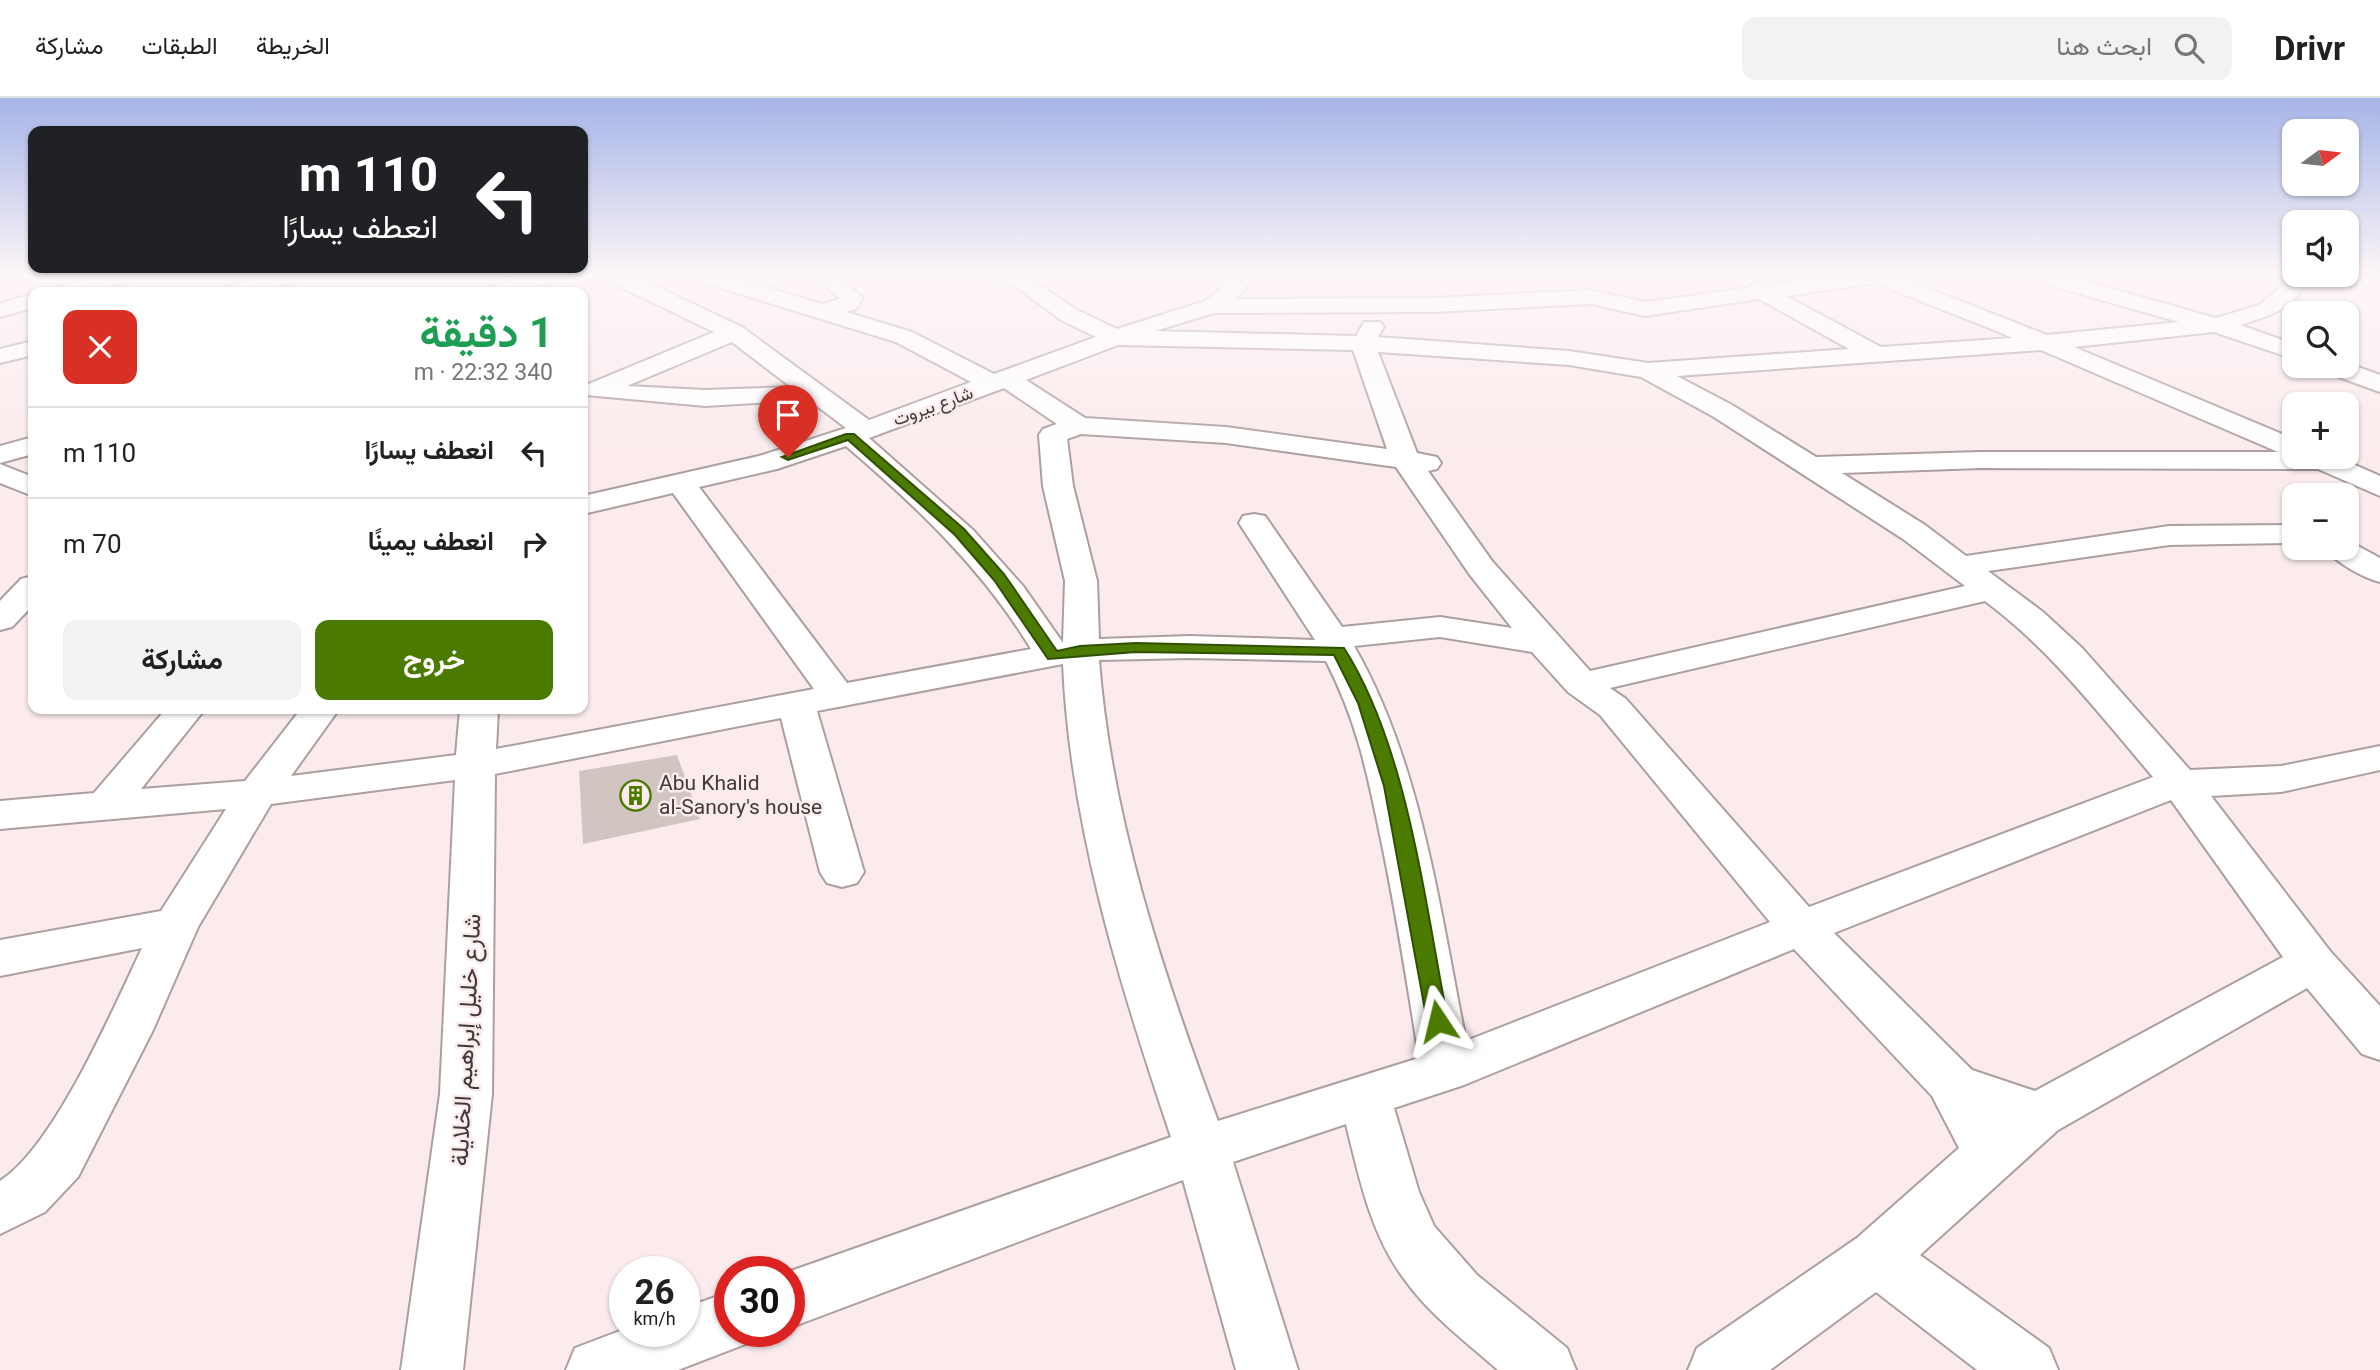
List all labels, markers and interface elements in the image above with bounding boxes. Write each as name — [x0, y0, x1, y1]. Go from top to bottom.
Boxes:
search box — [1742, 17, 2232, 80]
icon: search — [2170, 29, 2208, 67]
text: Drivr — [2274, 29, 2345, 68]
text: ابحث هنا — [2056, 31, 2152, 61]
text: مشاركة — [35, 32, 103, 60]
text: الطبقات — [141, 32, 218, 60]
text: الخريطة — [256, 32, 330, 60]
north arrow — [2282, 119, 2359, 196]
map controls — [2282, 119, 2359, 560]
text: 110 m — [299, 146, 438, 203]
icon: left — [462, 154, 553, 245]
text: انعطف يسارًا — [282, 208, 438, 246]
button: sound — [2282, 210, 2359, 287]
button: search — [2282, 301, 2359, 378]
text: 1 دقيقة — [419, 308, 553, 357]
button: close — [63, 310, 137, 384]
text: 340 m · 22:32 — [414, 359, 553, 386]
street label: شارع بيروت — [890, 381, 976, 432]
pin — [758, 385, 818, 457]
button: + — [2282, 392, 2359, 469]
icon: arrive — [769, 396, 807, 434]
icon: left — [515, 434, 553, 472]
text: انعطف يسارًا — [364, 435, 494, 465]
text: 110 m — [63, 438, 136, 468]
button: − — [2282, 483, 2359, 560]
icon: right — [515, 525, 553, 563]
text: انعطف يمينًا — [368, 526, 494, 556]
text: 70 m — [63, 529, 122, 559]
button: مشاركة — [63, 620, 301, 700]
button: خروج — [315, 620, 553, 700]
place label: Abu Khalid al-Sanory's house — [659, 771, 822, 819]
building icon: Abu Khalid al-Sanory's house — [619, 778, 653, 812]
street label: شارع خليل إبراهيم الخلايلة — [445, 913, 489, 1167]
position arrow — [1401, 984, 1475, 1058]
speed limit sign: 30 — [714, 1256, 805, 1347]
text: 26 — [634, 1272, 675, 1313]
text: km/h — [633, 1308, 676, 1329]

